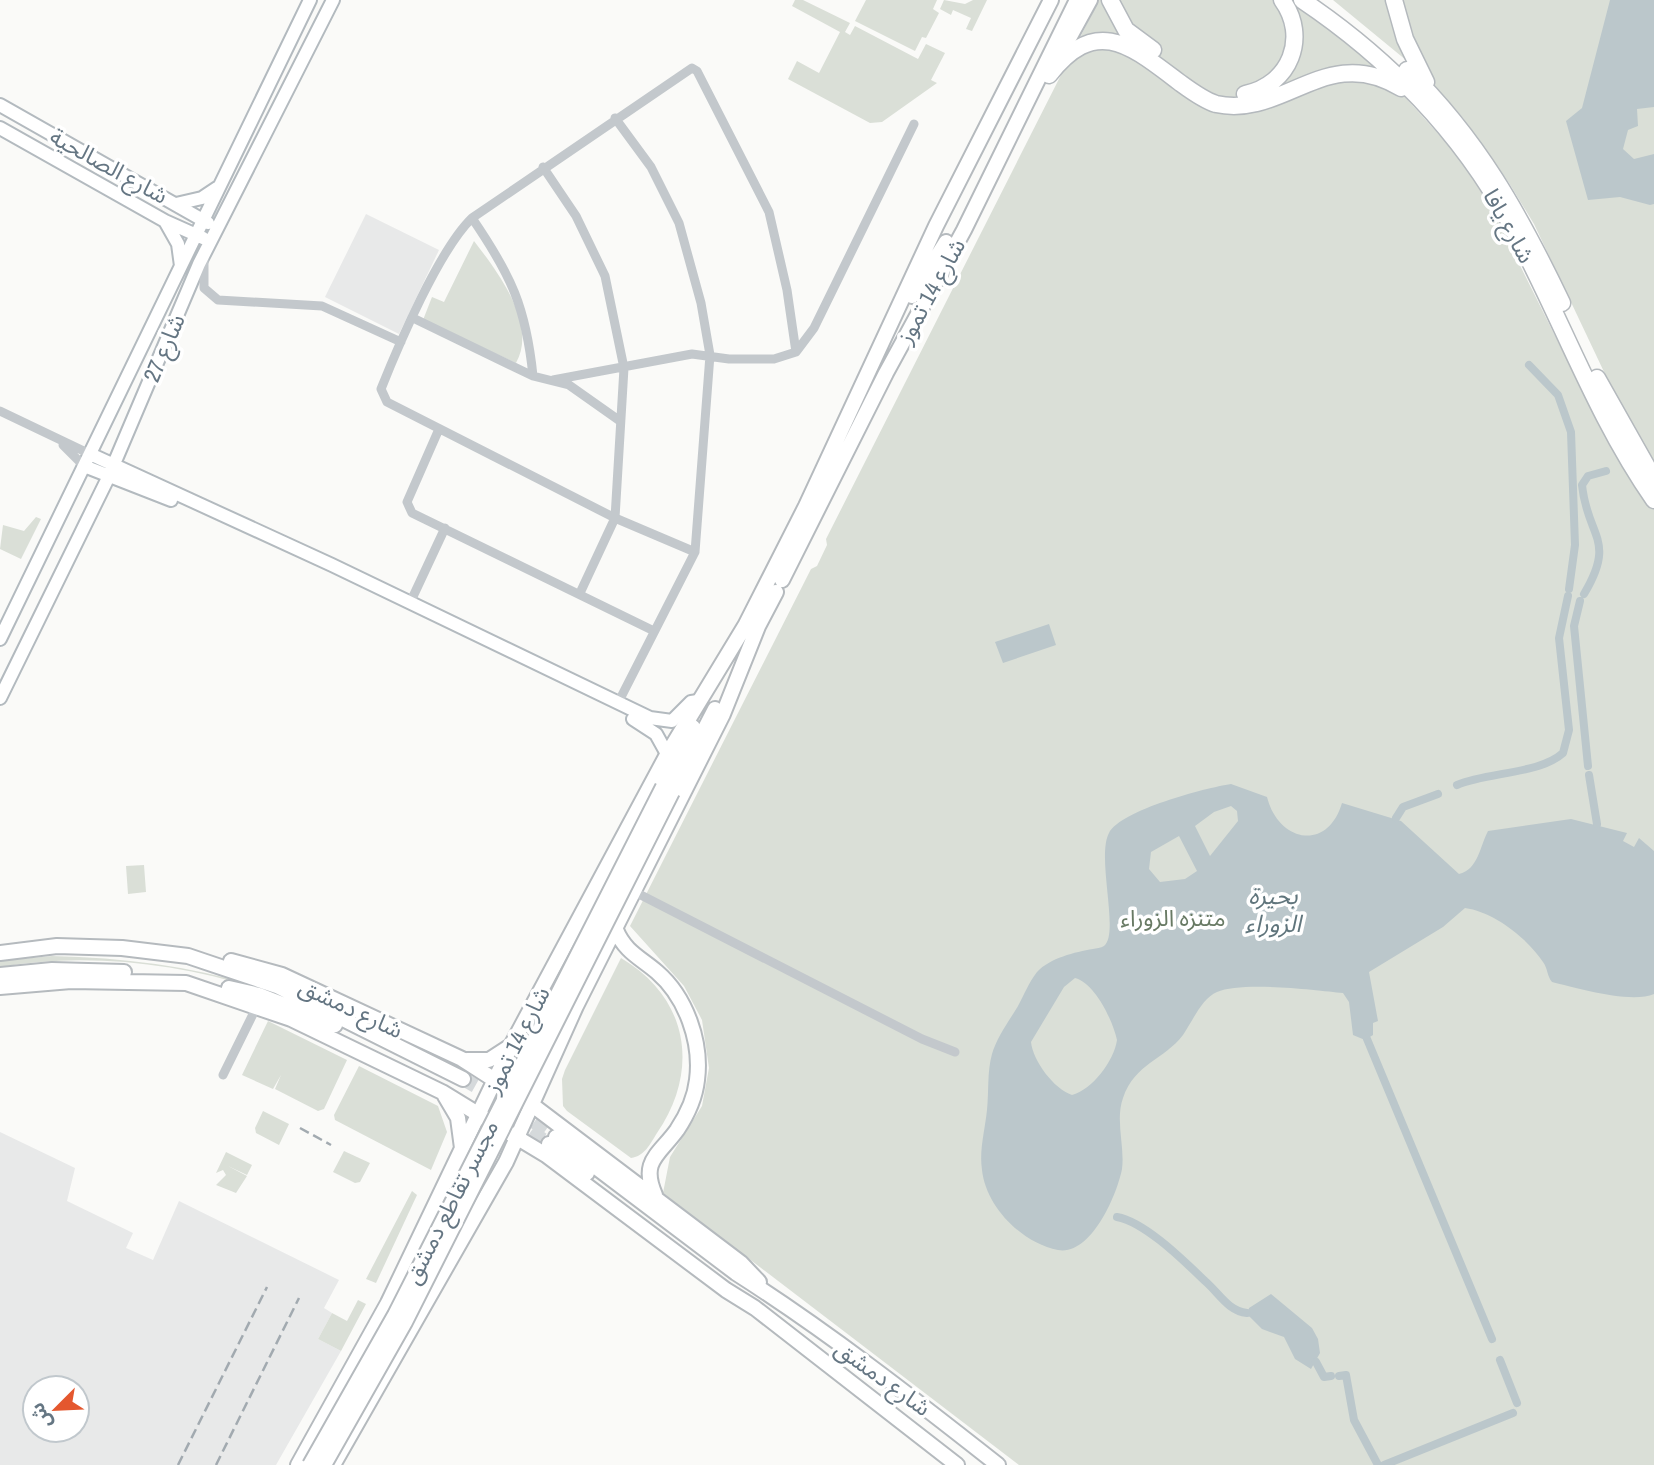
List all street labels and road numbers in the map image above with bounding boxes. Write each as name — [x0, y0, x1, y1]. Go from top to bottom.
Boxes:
street label: شارع الصالحية — [44, 120, 174, 212]
street label: شارع يافا — [1475, 183, 1543, 269]
street label: شارع 14 تموز — [888, 233, 974, 351]
street label: شارع 27 — [135, 309, 194, 387]
street label: شارع دمشق — [293, 970, 408, 1047]
street label: شارع 14 تموز — [476, 981, 558, 1100]
street label: مجسر تقاطع دمشق — [396, 1115, 507, 1290]
street label: شارع دمشق — [828, 1332, 937, 1424]

